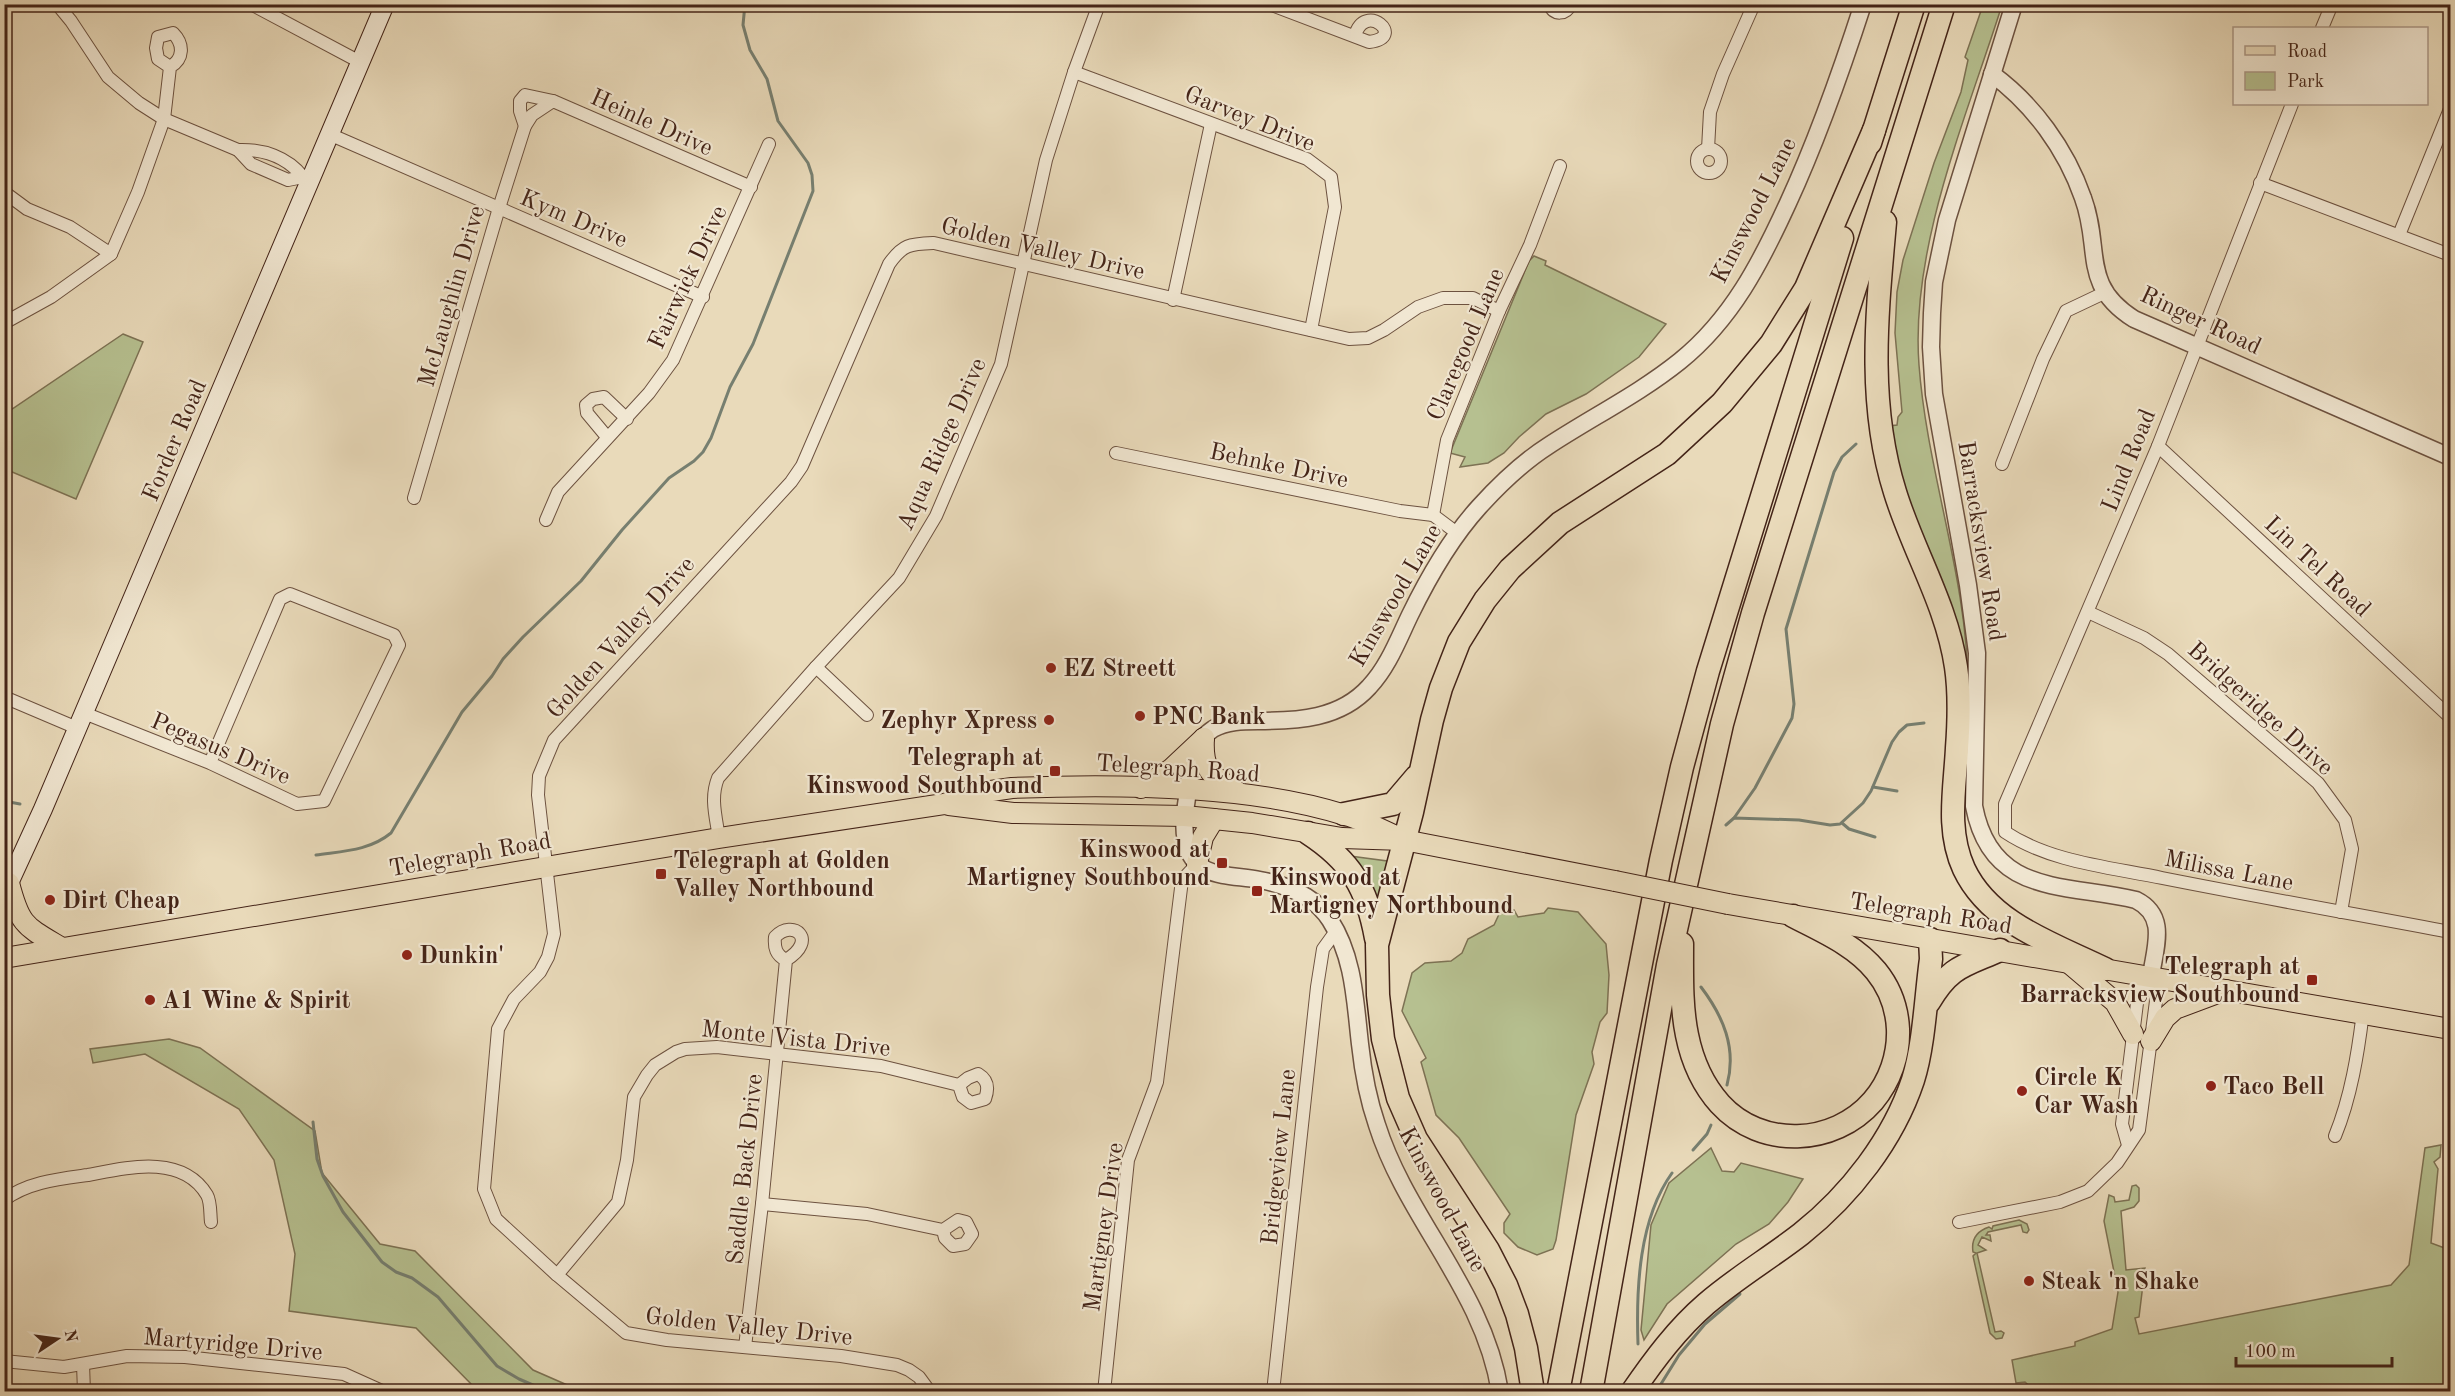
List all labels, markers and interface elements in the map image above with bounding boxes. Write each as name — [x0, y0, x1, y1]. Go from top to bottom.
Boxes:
legend — [2233, 27, 2428, 105]
text: Road — [2287, 43, 2327, 61]
text: Park — [2287, 73, 2324, 91]
street label: Garvey Drive — [1180, 83, 1318, 157]
street label: Heinle Drive — [586, 86, 716, 161]
street label: Kinswood Lane — [1708, 134, 1802, 288]
street label: Kym Drive — [516, 186, 631, 253]
street label: Fairwick Drive — [645, 202, 733, 353]
street label: McLaughlin Drive — [416, 203, 490, 390]
street label: Golden Valley Drive — [938, 215, 1147, 285]
street label: Claregood Lane — [1424, 265, 1510, 425]
street label: Ringer Road — [2136, 283, 2264, 360]
street label: Aqua Ridge Drive — [894, 355, 992, 535]
street label: Forder Road — [139, 376, 212, 505]
street label: Lind Road — [2098, 406, 2161, 515]
street label: Barracksview Road — [1952, 439, 2008, 643]
street label: Behnke Drive — [1207, 441, 1350, 493]
street label: Lin Tel Road — [2259, 512, 2374, 622]
street label: Kinswood Lane — [1346, 521, 1447, 671]
street label: Golden Valley Drive — [543, 553, 700, 724]
street label: Bridgeridge Drive — [2182, 638, 2337, 781]
place label: EZ Streett — [1063, 658, 1176, 682]
marker: EZ Streett — [1044, 661, 1058, 675]
place label: PNC Bank — [1152, 706, 1266, 730]
marker: PNC Bank — [1133, 709, 1147, 723]
street label: Pegasus Drive — [147, 710, 293, 790]
place label: Zephyr Xpress — [880, 710, 1037, 734]
marker: Zephyr Xpress — [1042, 713, 1056, 727]
place label: Telegraph at Kinswood Southbound — [806, 747, 1043, 799]
street label: Telegraph Road — [1095, 752, 1261, 788]
marker: Telegraph at Kinswood Southbound — [1048, 764, 1062, 778]
street label: Telegraph Road — [387, 830, 553, 882]
place label: Kinswood at Martigney Southbound — [966, 839, 1210, 891]
street label: Milissa Lane — [2162, 848, 2295, 896]
place label: Telegraph at Golden Valley Northbound — [673, 850, 890, 902]
marker: Kinswood at Martigney Southbound — [1215, 856, 1229, 870]
marker: Telegraph at Golden Valley Northbound — [654, 867, 668, 881]
place label: Kinswood at Martigney Northbound — [1269, 867, 1513, 919]
marker: Kinswood at Martigney Northbound — [1250, 884, 1264, 898]
place label: Dirt Cheap — [62, 890, 180, 914]
street label: Telegraph Road — [1848, 890, 2014, 940]
marker: Dirt Cheap — [43, 893, 57, 907]
place label: Dunkin' — [419, 945, 504, 969]
marker: Dunkin' — [400, 948, 414, 962]
place label: Telegraph at Barracksview Southbound — [2020, 956, 2300, 1008]
marker: Telegraph at Barracksview Southbound — [2305, 973, 2319, 987]
place label: A1 Wine & Spirit — [162, 990, 351, 1014]
marker: A1 Wine & Spirit — [143, 993, 157, 1007]
street label: Monte Vista Drive — [700, 1018, 892, 1062]
place label: Circle K Car Wash — [2034, 1067, 2139, 1119]
street label: Bridgeview Lane — [1259, 1068, 1301, 1246]
street label: Saddle Back Drive — [724, 1073, 768, 1266]
place label: Taco Bell — [2223, 1076, 2324, 1100]
marker: Taco Bell — [2204, 1079, 2218, 1093]
marker: Circle K Car Wash — [2015, 1084, 2029, 1098]
street label: Kinswood Lane — [1393, 1123, 1489, 1276]
street label: Martigney Drive — [1081, 1141, 1129, 1313]
place label: Steak 'n Shake — [2041, 1271, 2199, 1295]
marker: Steak 'n Shake — [2022, 1274, 2036, 1288]
street label: Golden Valley Drive — [644, 1305, 854, 1351]
north arrow — [27, 1309, 87, 1369]
street label: Martyridge Drive — [142, 1326, 324, 1366]
text: N — [60, 1328, 79, 1345]
scale bar — [2236, 1330, 2392, 1368]
text: 100 m — [2245, 1343, 2296, 1361]

